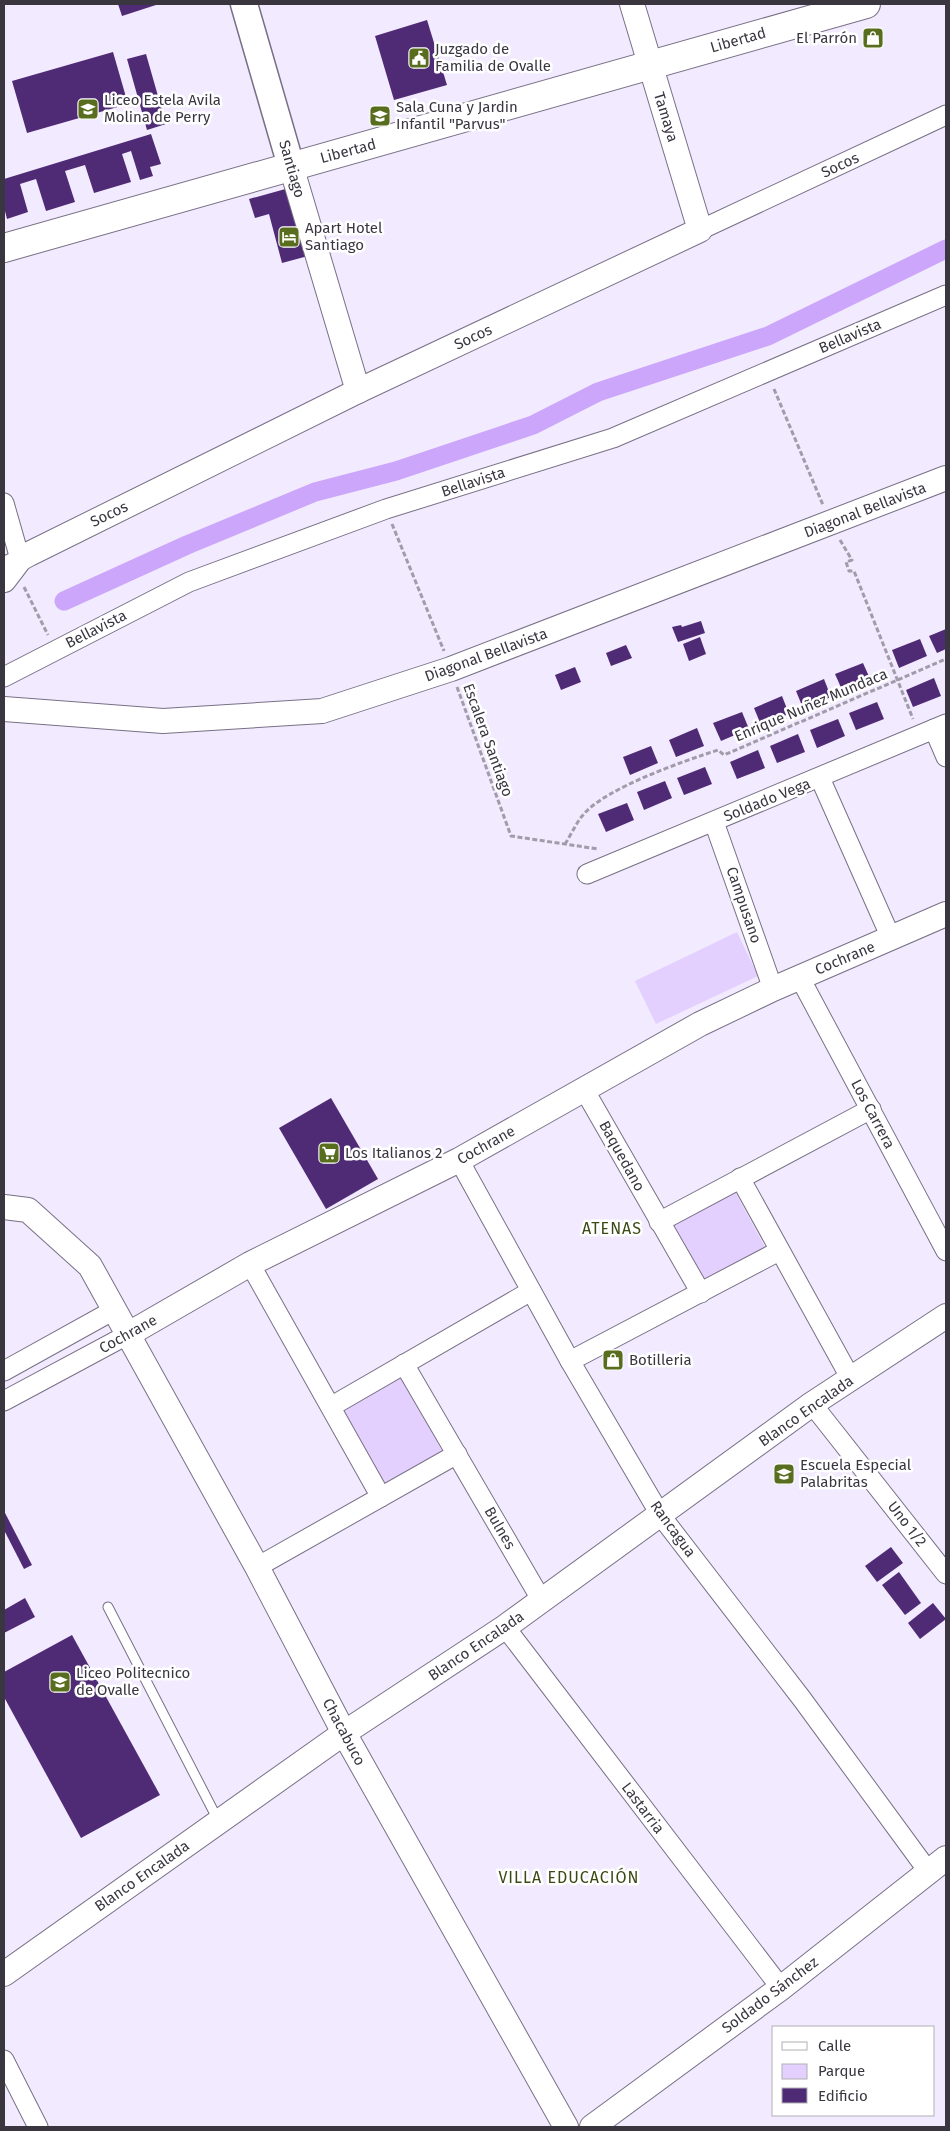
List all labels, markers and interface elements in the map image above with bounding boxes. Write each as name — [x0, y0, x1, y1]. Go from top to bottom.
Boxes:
street label: Libertad — [708, 23, 768, 57]
shop icon: El Parrón — [861, 26, 885, 50]
place label: El Parrón — [796, 29, 857, 47]
place label: Juzgado de Familia de Ovalle — [435, 40, 551, 75]
public building icon: Juzgado de Familia de Ovalle — [407, 46, 431, 70]
street label: Tamaya — [650, 90, 682, 144]
place label: Liceo Estela Avila Molina de Perry — [104, 91, 221, 126]
school or university icon: Liceo Estela Avila Molina de Perry — [76, 97, 100, 121]
place label: Sala Cuna y Jardin Infantil "Parvus" — [396, 98, 518, 133]
school or university icon: Sala Cuna y Jardin Infantil "Parvus" — [368, 104, 392, 128]
street label: Libertad — [318, 135, 378, 167]
street label: Santiago — [275, 138, 309, 200]
street label: Socos — [818, 148, 862, 182]
place label: Apart Hotel Santiago — [305, 219, 383, 254]
hotel icon: Apart Hotel Santiago — [277, 225, 301, 249]
street label: Bellavista — [816, 315, 884, 357]
street label: Socos — [451, 320, 495, 354]
street label: Bellavista — [439, 463, 507, 501]
street label: Diagonal Bellavista — [801, 478, 929, 542]
street label: Socos — [87, 497, 131, 531]
street label: Bellavista — [62, 606, 130, 652]
street label: Diagonal Bellavista — [422, 624, 550, 686]
street label: Enrique Nuñez Mundaca — [732, 665, 890, 745]
street label: Escalera Santiago — [459, 681, 517, 799]
street label: Soldado Vega — [721, 774, 813, 826]
street label: Campusano — [723, 864, 765, 946]
street label: Cochrane — [812, 937, 878, 979]
street label: Los Carrera — [847, 1076, 899, 1152]
street label: Baquedano — [595, 1118, 649, 1194]
street label: Cochrane — [454, 1122, 518, 1168]
supermarket icon: Los Italianos 2 — [317, 1141, 341, 1165]
place label: Los Italianos 2 — [345, 1144, 442, 1162]
district label: ATENAS — [582, 1219, 642, 1238]
street label: Cochrane — [96, 1311, 160, 1357]
shop icon: Botilleria — [601, 1348, 625, 1372]
place label: Botilleria — [629, 1351, 692, 1369]
street label: Blanco Encalada — [755, 1372, 857, 1450]
place label: Escuela Especial Palabritas — [800, 1456, 912, 1491]
school or university icon: Escuela Especial Palabritas — [772, 1462, 796, 1486]
street label: Rancagua — [646, 1497, 700, 1561]
street label: Uno 1/2 — [884, 1498, 930, 1550]
street label: Bulnes — [481, 1503, 519, 1553]
street label: Blanco Encalada — [425, 1607, 527, 1685]
place label: Liceo Politecnico de Ovalle — [76, 1664, 190, 1699]
school or university icon: Liceo Politecnico de Ovalle — [48, 1670, 72, 1694]
street label: Chacabuco — [319, 1695, 369, 1769]
street label: Lastarria — [618, 1779, 668, 1837]
street label: Blanco Encalada — [91, 1837, 193, 1915]
district label: VILLA EDUCACIÓN — [498, 1867, 640, 1887]
street label: Soldado Sánchez — [718, 1953, 822, 2037]
legend — [772, 2026, 935, 2116]
text: Calle — [818, 2037, 851, 2055]
text: Parque — [818, 2062, 865, 2080]
text: Edificio — [818, 2087, 868, 2105]

